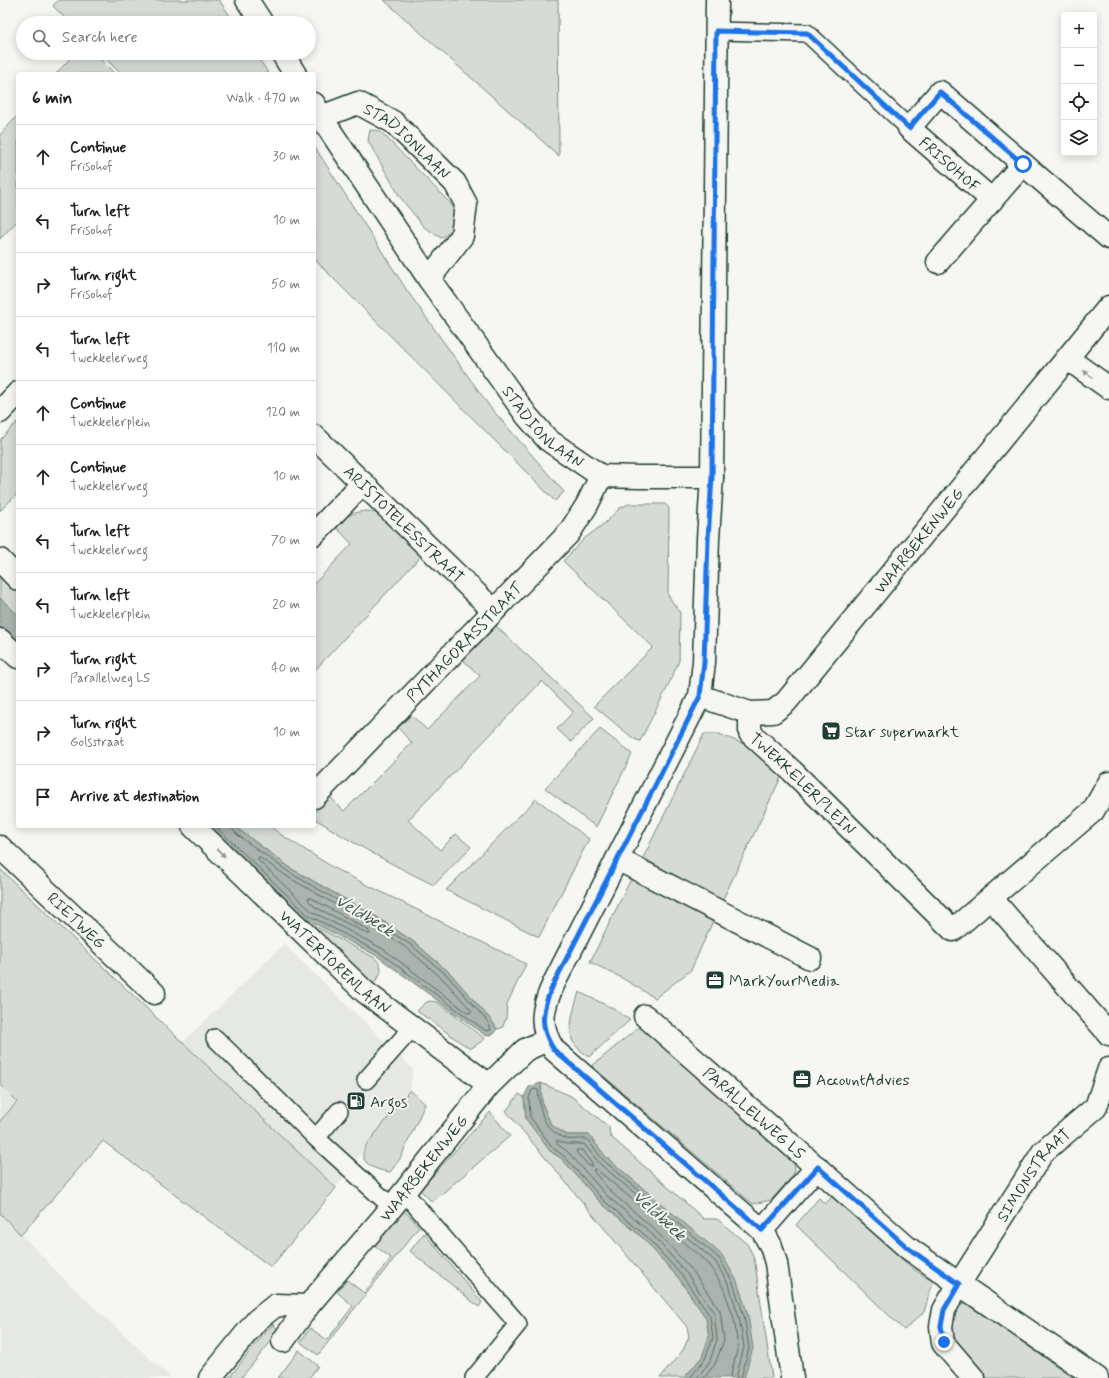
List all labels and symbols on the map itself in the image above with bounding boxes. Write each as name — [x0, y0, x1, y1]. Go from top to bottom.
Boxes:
street label: STADIONLAAN — [359, 99, 455, 185]
street label: FRISOHOF — [914, 133, 984, 198]
route start — [1014, 155, 1032, 173]
one-way arrow — [1083, 369, 1094, 378]
street label: STADIONLAAN — [497, 382, 588, 474]
street label: ARISTOTELESSTRAAT — [339, 462, 468, 588]
street label: WAARBEKENWEG — [870, 484, 969, 599]
street label: PYTHAGORASSTRAAT — [402, 577, 529, 707]
supermarket icon: Star supermarkt — [820, 720, 842, 742]
place label: Star supermarkt — [845, 722, 960, 743]
street label: TWEKKELERPLEIN — [744, 729, 860, 841]
one-way arrow — [216, 848, 226, 858]
street label: RIETWEG — [42, 888, 110, 954]
water label: Veldbeek — [331, 890, 399, 943]
street label: WATERTORENLAAN — [274, 906, 395, 1020]
office icon: MarkYourMedia — [704, 969, 726, 991]
place label: MarkYourMedia — [729, 971, 840, 992]
street label: PARALLELWEG LS — [698, 1063, 809, 1164]
office icon: AccountAdvies — [791, 1068, 813, 1090]
place label: AccountAdvies — [816, 1070, 910, 1091]
fuel station icon: Argos — [345, 1090, 367, 1112]
place label: Argos — [370, 1092, 407, 1114]
street label: WAARBEKENWEG — [375, 1111, 473, 1226]
street label: SIMONSTRAAT — [992, 1124, 1075, 1226]
water label: Veldbeek — [628, 1186, 692, 1247]
route end — [935, 1333, 953, 1351]

